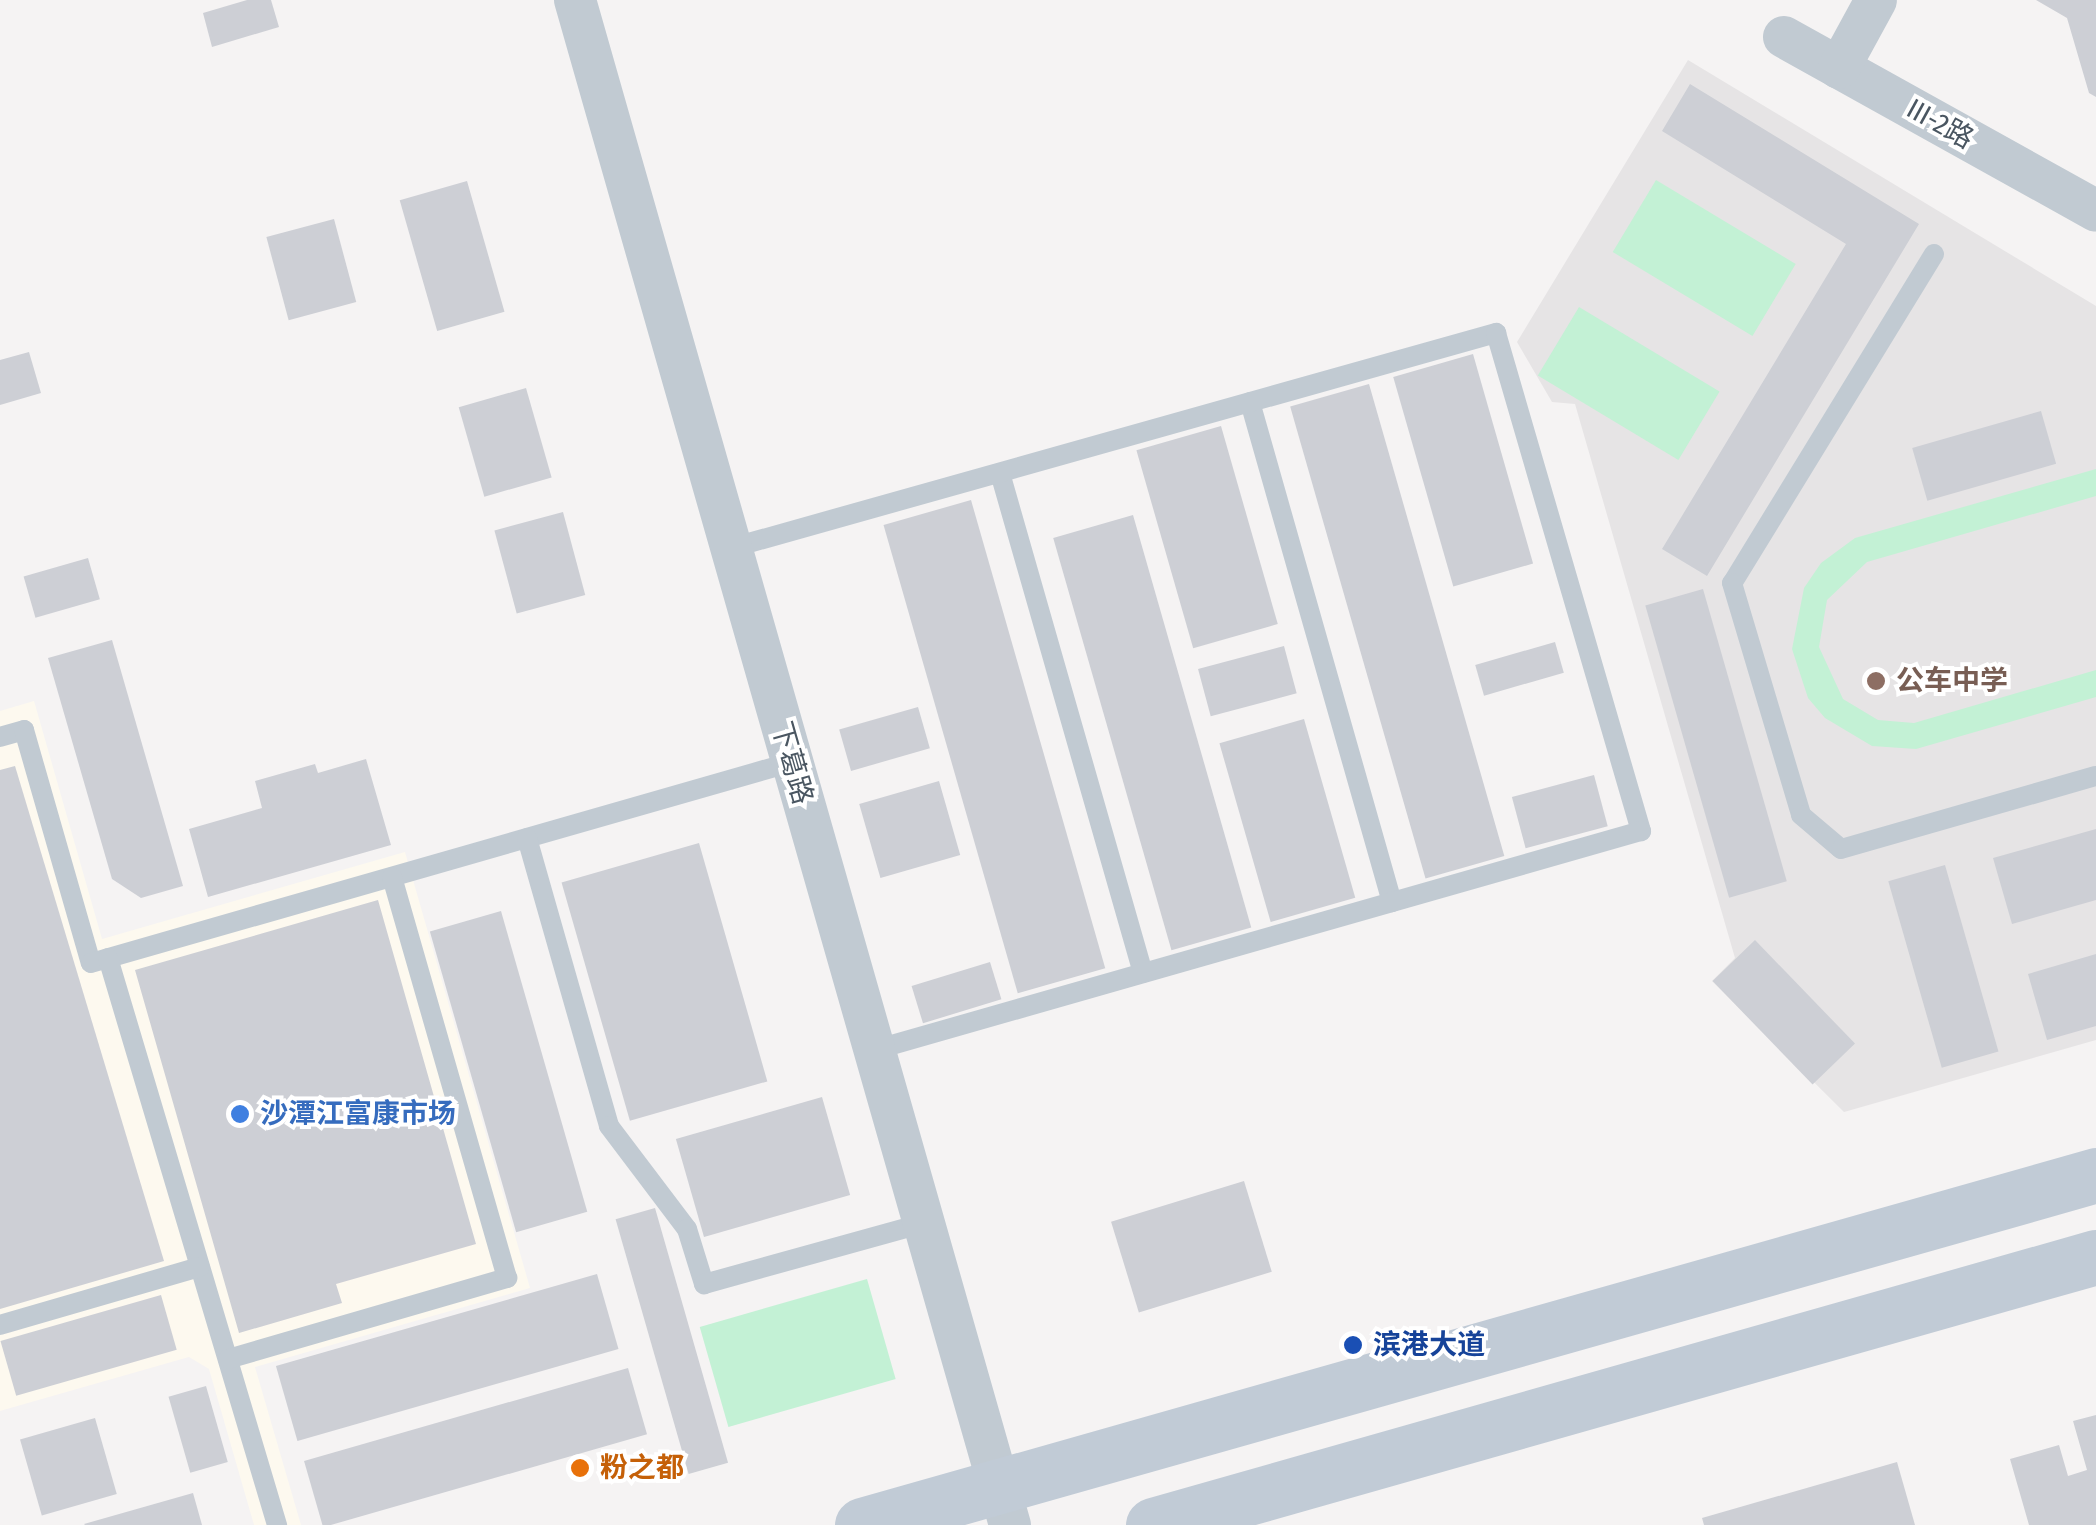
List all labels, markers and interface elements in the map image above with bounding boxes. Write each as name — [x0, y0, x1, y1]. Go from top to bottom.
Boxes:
street label: III-2路 — [1901, 92, 1979, 156]
place label: 公车中学 — [1896, 664, 2008, 698]
marker: 公车中学 — [1865, 670, 1887, 692]
street label: 下葛路 — [764, 718, 820, 808]
place label: 沙潭江富康市场 — [260, 1097, 456, 1131]
marker: 沙潭江富康市场 — [229, 1103, 251, 1125]
place label: 滨港大道 — [1373, 1328, 1485, 1362]
marker: 滨港大道 — [1342, 1334, 1364, 1356]
place label: 粉之都 — [600, 1451, 684, 1485]
marker: 粉之都 — [569, 1457, 591, 1479]

